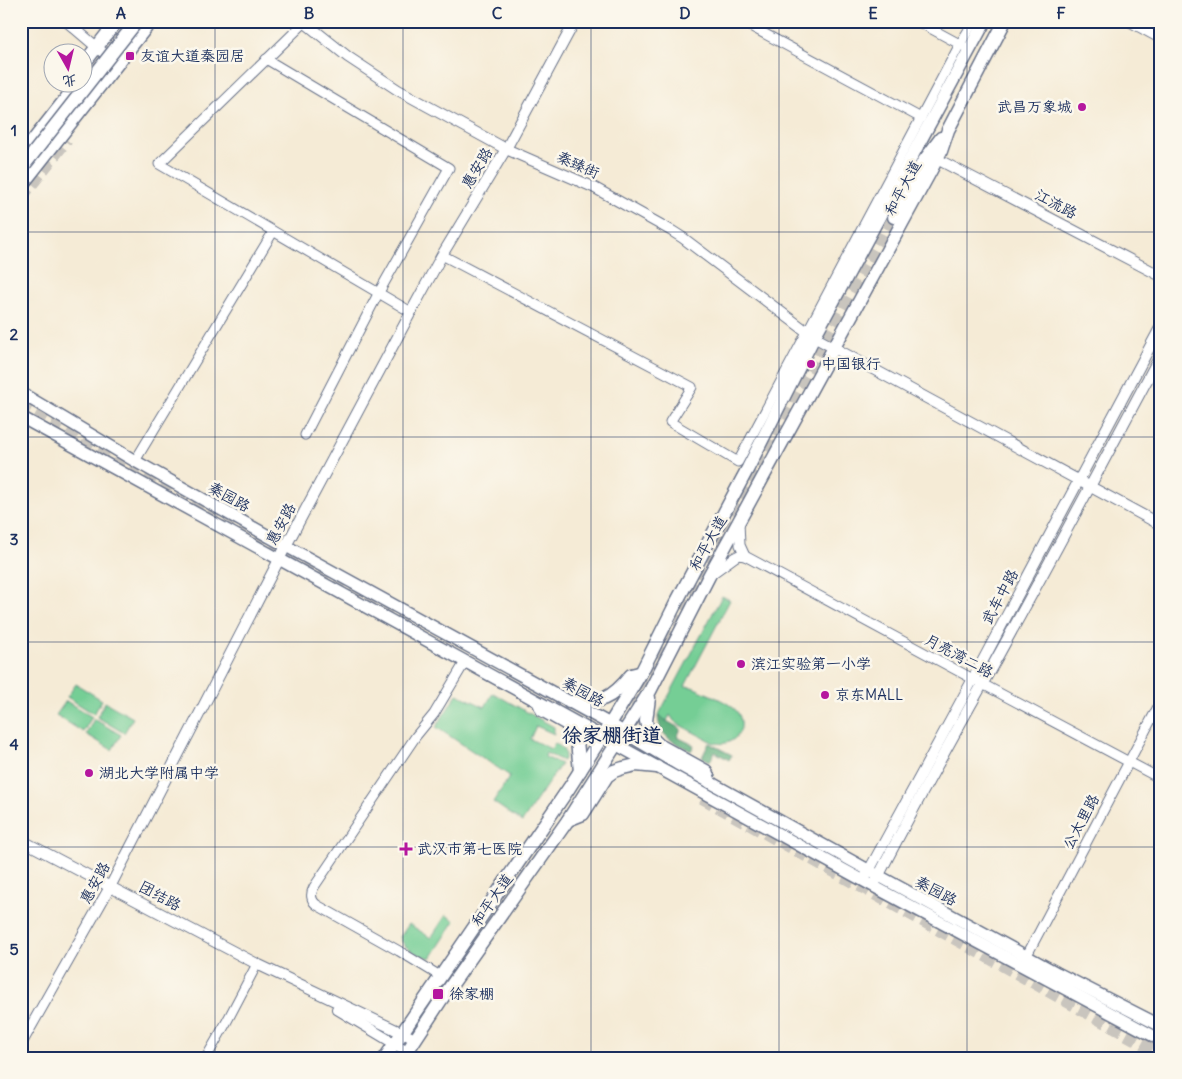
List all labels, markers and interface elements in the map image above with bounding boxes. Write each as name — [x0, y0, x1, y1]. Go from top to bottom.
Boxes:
text: A — [116, 3, 126, 23]
text: B — [304, 3, 315, 23]
text: C — [492, 3, 503, 23]
text: D — [679, 3, 691, 23]
text: E — [868, 3, 878, 23]
text: F — [1056, 3, 1066, 23]
north arrow — [42, 42, 92, 92]
place label: 友谊大道秦园居 — [140, 46, 245, 65]
marker: 友谊大道秦园居 — [124, 50, 136, 62]
text: 北 — [62, 71, 78, 91]
place label: 武昌万象城 — [997, 97, 1072, 116]
marker: 武昌万象城 — [1076, 101, 1088, 113]
text: 1 — [11, 120, 17, 140]
street label: 惠安路 — [457, 144, 496, 192]
street label: 秦臻街 — [554, 147, 603, 182]
street label: 和平大道 — [880, 157, 925, 219]
street label: 江流路 — [1032, 185, 1081, 223]
text: 2 — [10, 324, 19, 344]
place label: 中国银行 — [821, 354, 881, 373]
marker: 中国银行 — [805, 358, 817, 370]
street label: 秦园路 — [205, 477, 254, 516]
street label: 惠安路 — [262, 499, 300, 548]
street label: 和平大道 — [685, 512, 730, 574]
text: 3 — [9, 529, 19, 549]
street label: 武车中路 — [977, 566, 1022, 628]
street label: 月亮湾二路 — [922, 630, 997, 682]
place label: 滨江实验第一小学 — [751, 654, 871, 673]
marker: 滨江实验第一小学 — [735, 658, 747, 670]
street label: 秦园路 — [559, 672, 608, 711]
place label: 京东MALL — [835, 685, 903, 704]
marker: 京东MALL — [819, 689, 831, 701]
district label: 徐家棚街道 — [562, 722, 662, 747]
text: 4 — [9, 734, 19, 754]
place label: 湖北大学附属中学 — [99, 763, 219, 782]
marker: 湖北大学附属中学 — [83, 767, 95, 779]
street label: 公太里路 — [1058, 791, 1103, 853]
place label: 武汉市第七医院 — [417, 839, 522, 858]
marker: 武汉市第七医院 — [399, 842, 413, 856]
street label: 惠安路 — [75, 858, 114, 907]
street label: 和平大道 — [467, 870, 517, 930]
street label: 秦园路 — [912, 872, 961, 910]
street label: 团结路 — [136, 877, 185, 915]
text: 5 — [9, 939, 19, 959]
place label: 徐家棚 — [449, 984, 494, 1003]
marker: 徐家棚 — [431, 987, 445, 1001]

